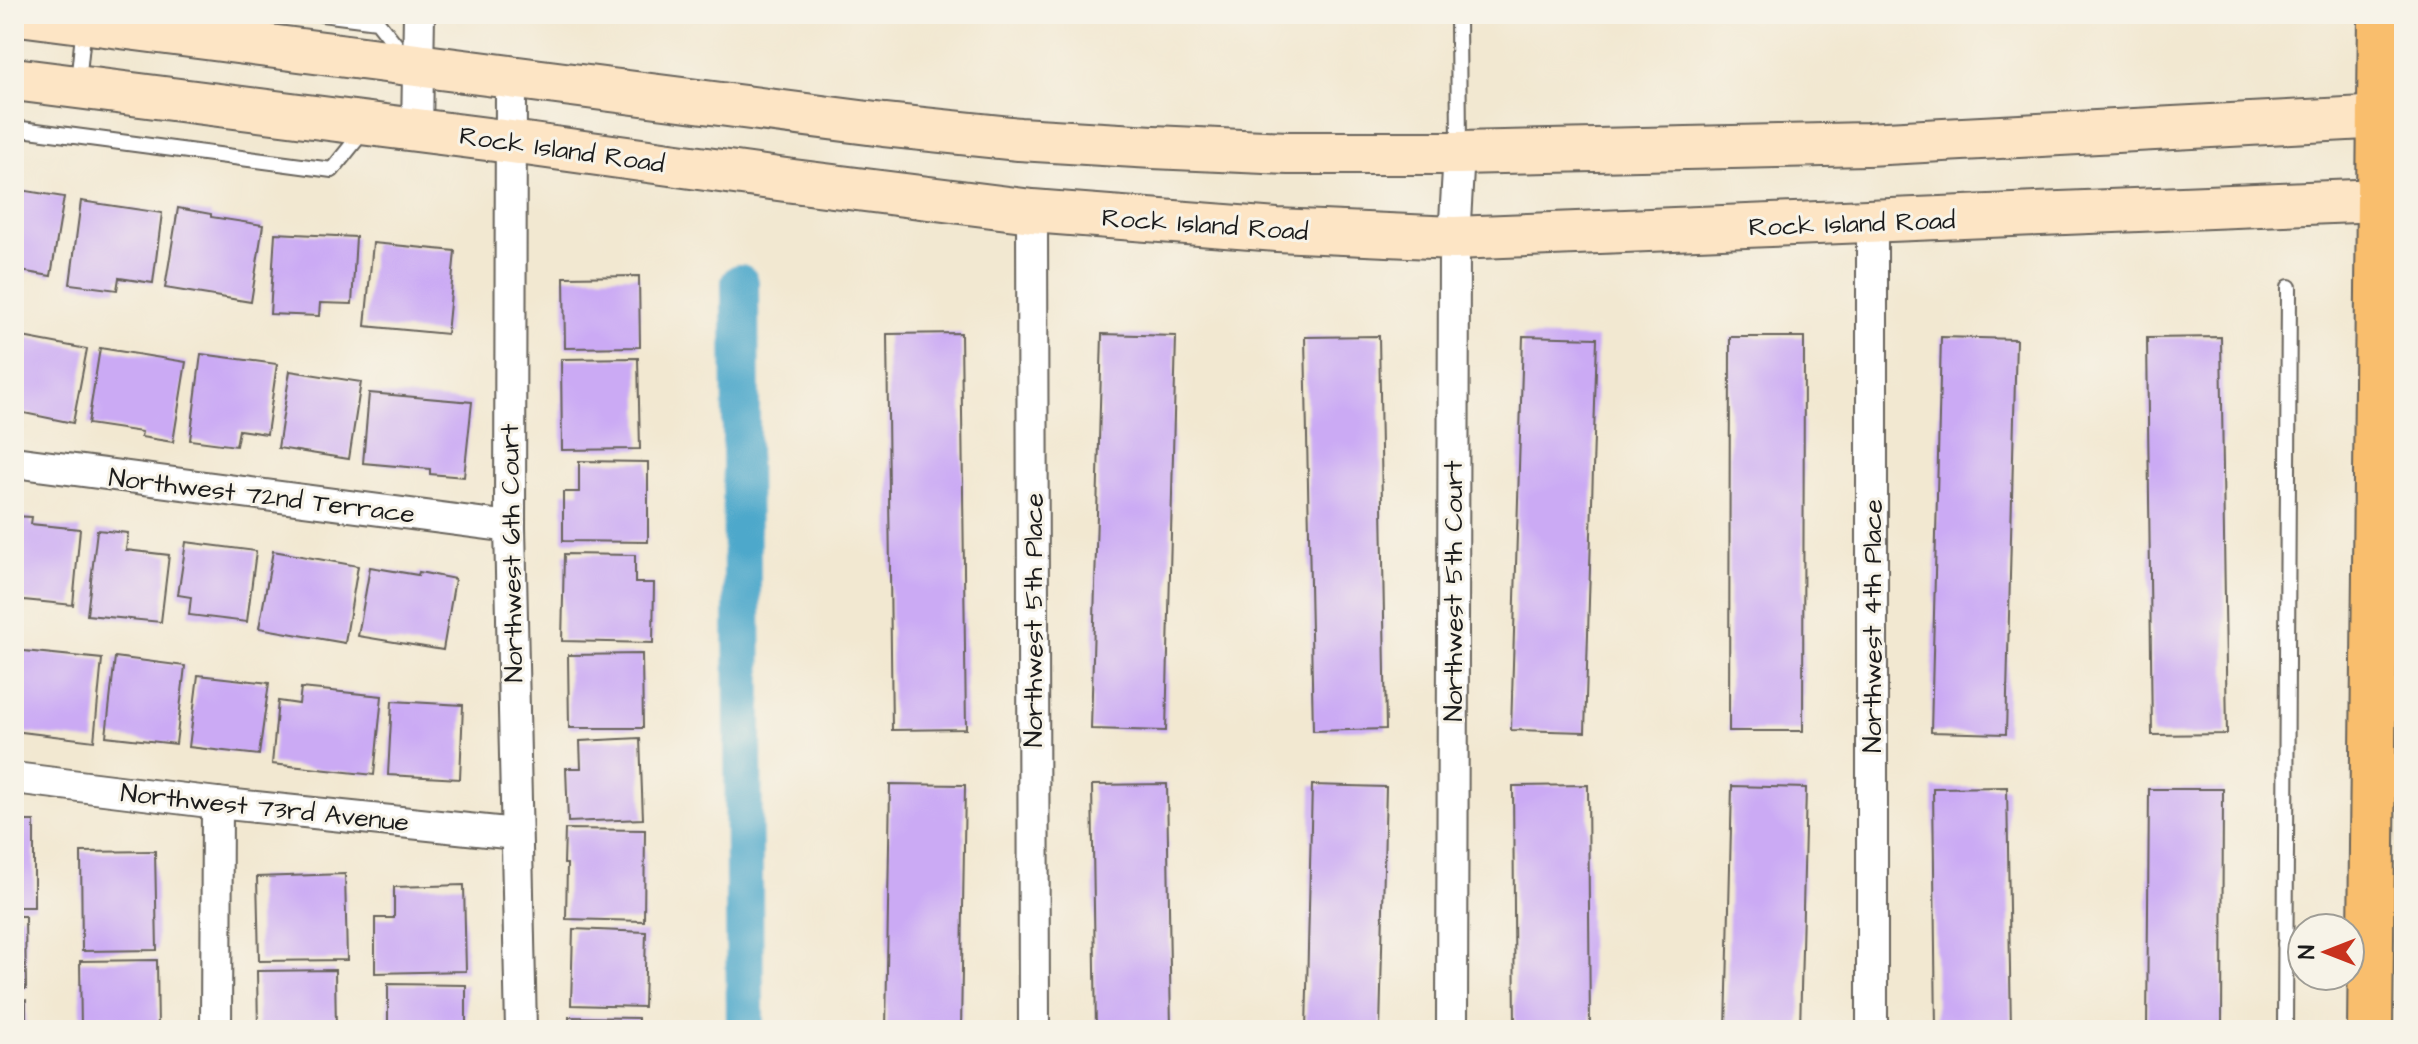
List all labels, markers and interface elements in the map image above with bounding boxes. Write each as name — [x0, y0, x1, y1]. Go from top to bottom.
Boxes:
street label: Rock Island Road — [457, 118, 667, 182]
street label: Rock Island Road — [1101, 200, 1309, 250]
street label: Rock Island Road — [1748, 202, 1956, 246]
street label: Northwest 6th Court — [492, 423, 532, 683]
street label: Northwest 72nd Terrace — [107, 459, 417, 533]
street label: Northwest 5th Court — [1436, 460, 1472, 722]
street label: Northwest 5th Place — [1016, 493, 1052, 747]
street label: Northwest 4th Place — [1855, 499, 1891, 753]
street label: Northwest 73rd Avenue — [119, 775, 411, 841]
north arrow — [2286, 912, 2366, 992]
text: N — [2292, 945, 2323, 959]

